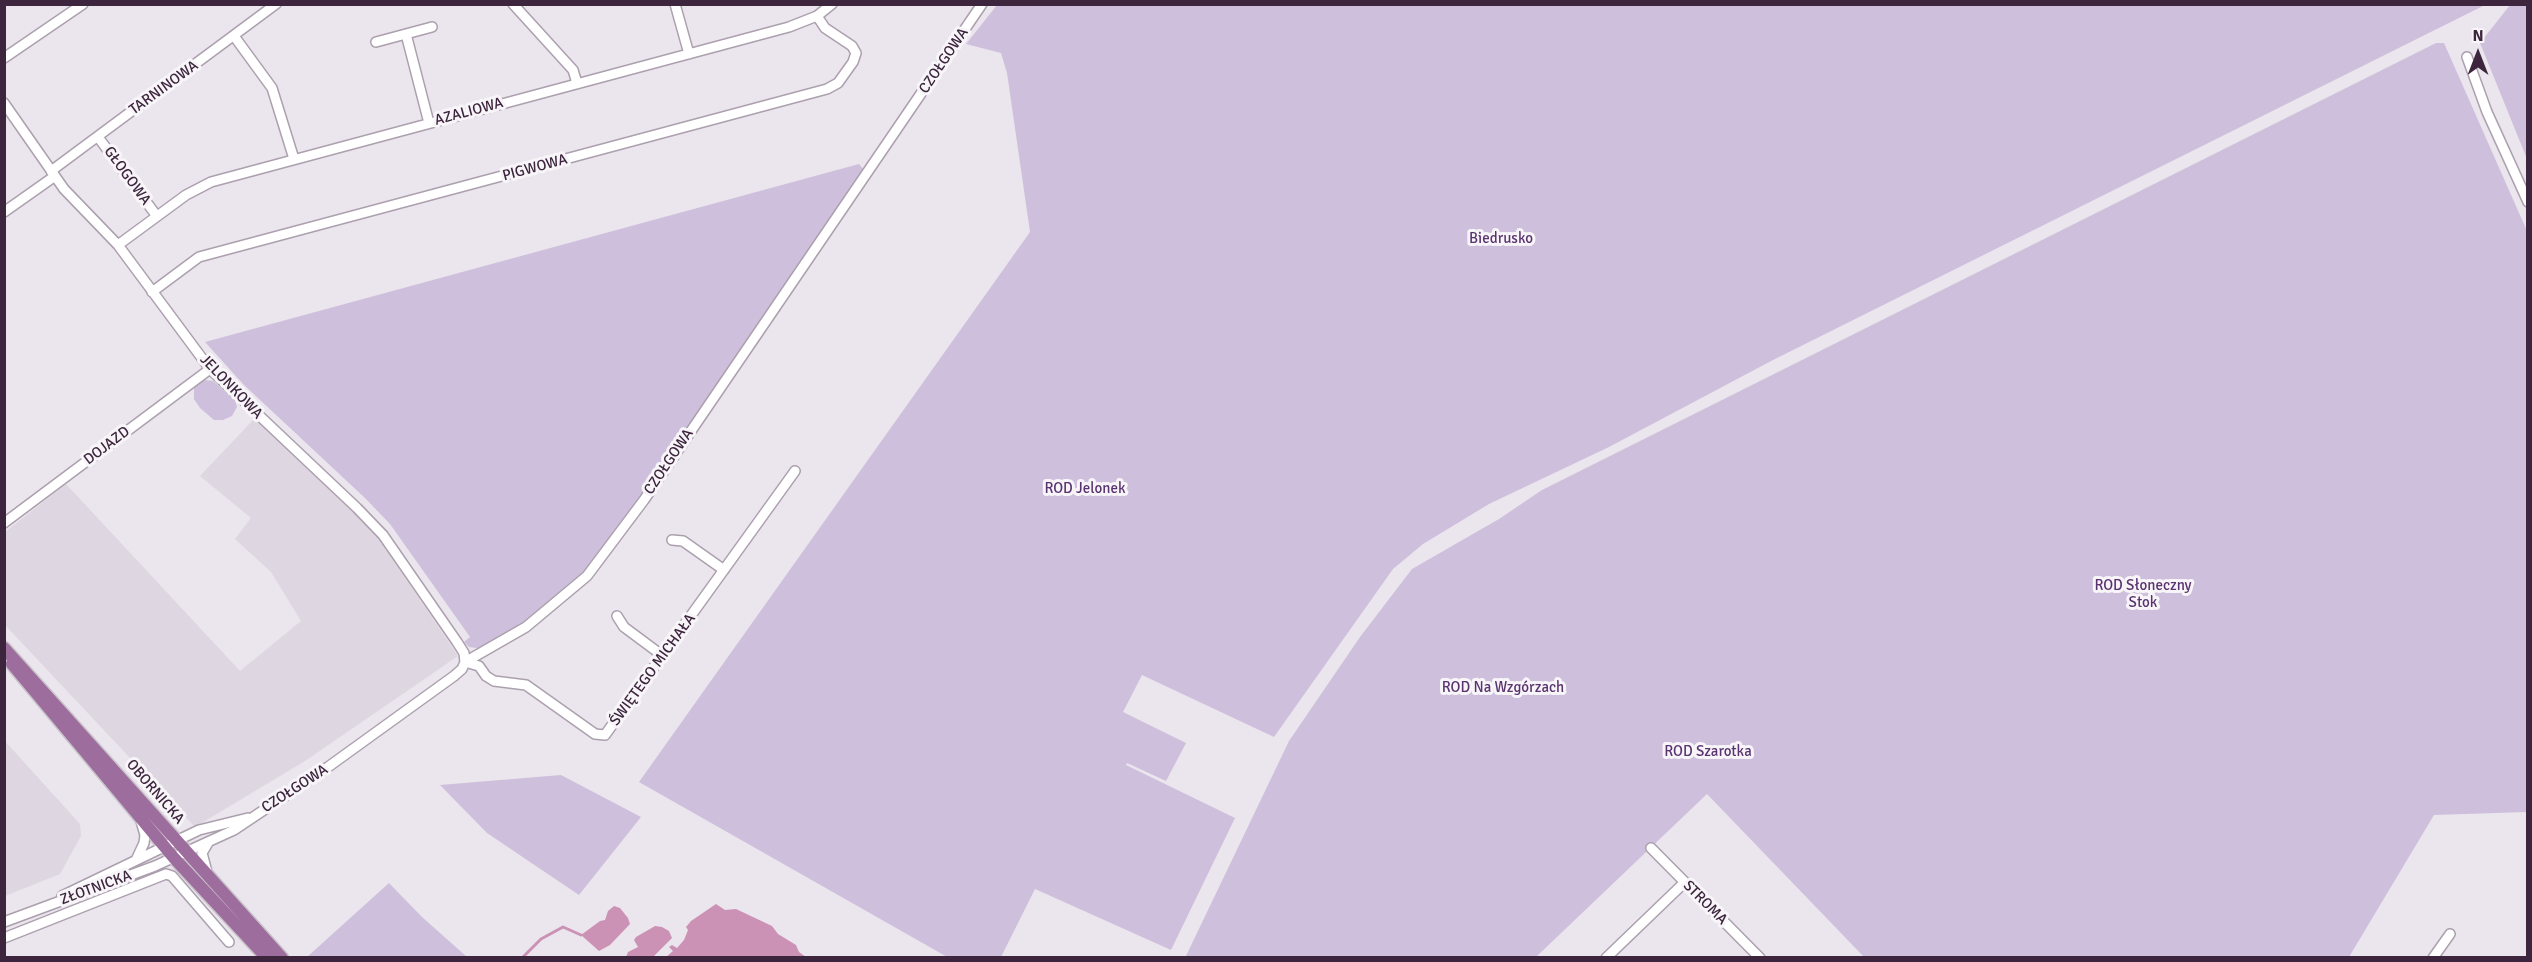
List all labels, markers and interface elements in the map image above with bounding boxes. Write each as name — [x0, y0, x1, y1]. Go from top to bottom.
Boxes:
north arrow — [2448, 24, 2508, 84]
street label: CZOŁGOWA — [915, 25, 973, 97]
text: N — [2472, 26, 2484, 46]
street label: TARNINOWA — [126, 57, 202, 119]
street label: AZALIOWA — [433, 94, 505, 130]
street label: GŁOGOWA — [100, 143, 154, 209]
street label: PIGWOWA — [501, 151, 569, 185]
park label: Biedrusko — [1469, 230, 1533, 248]
street label: JELONKOWA — [196, 351, 266, 423]
street label: DOJAZD — [80, 423, 134, 469]
street label: CZOŁGOWA — [640, 426, 698, 498]
park label: ROD Jelonek — [1044, 480, 1126, 498]
park label: ROD Słoneczny Stok — [2094, 577, 2192, 612]
street label: ŚWIĘTEGO MICHAŁA — [606, 610, 700, 730]
park label: ROD Na Wzgórzach — [1442, 679, 1564, 697]
park label: ROD Szarotka — [1664, 743, 1752, 761]
street label: OBORNICKA — [122, 756, 188, 828]
street label: CZOŁGOWA — [258, 761, 332, 817]
street label: ZŁOTNICKA — [58, 867, 134, 909]
street label: STROMA — [1679, 877, 1731, 929]

